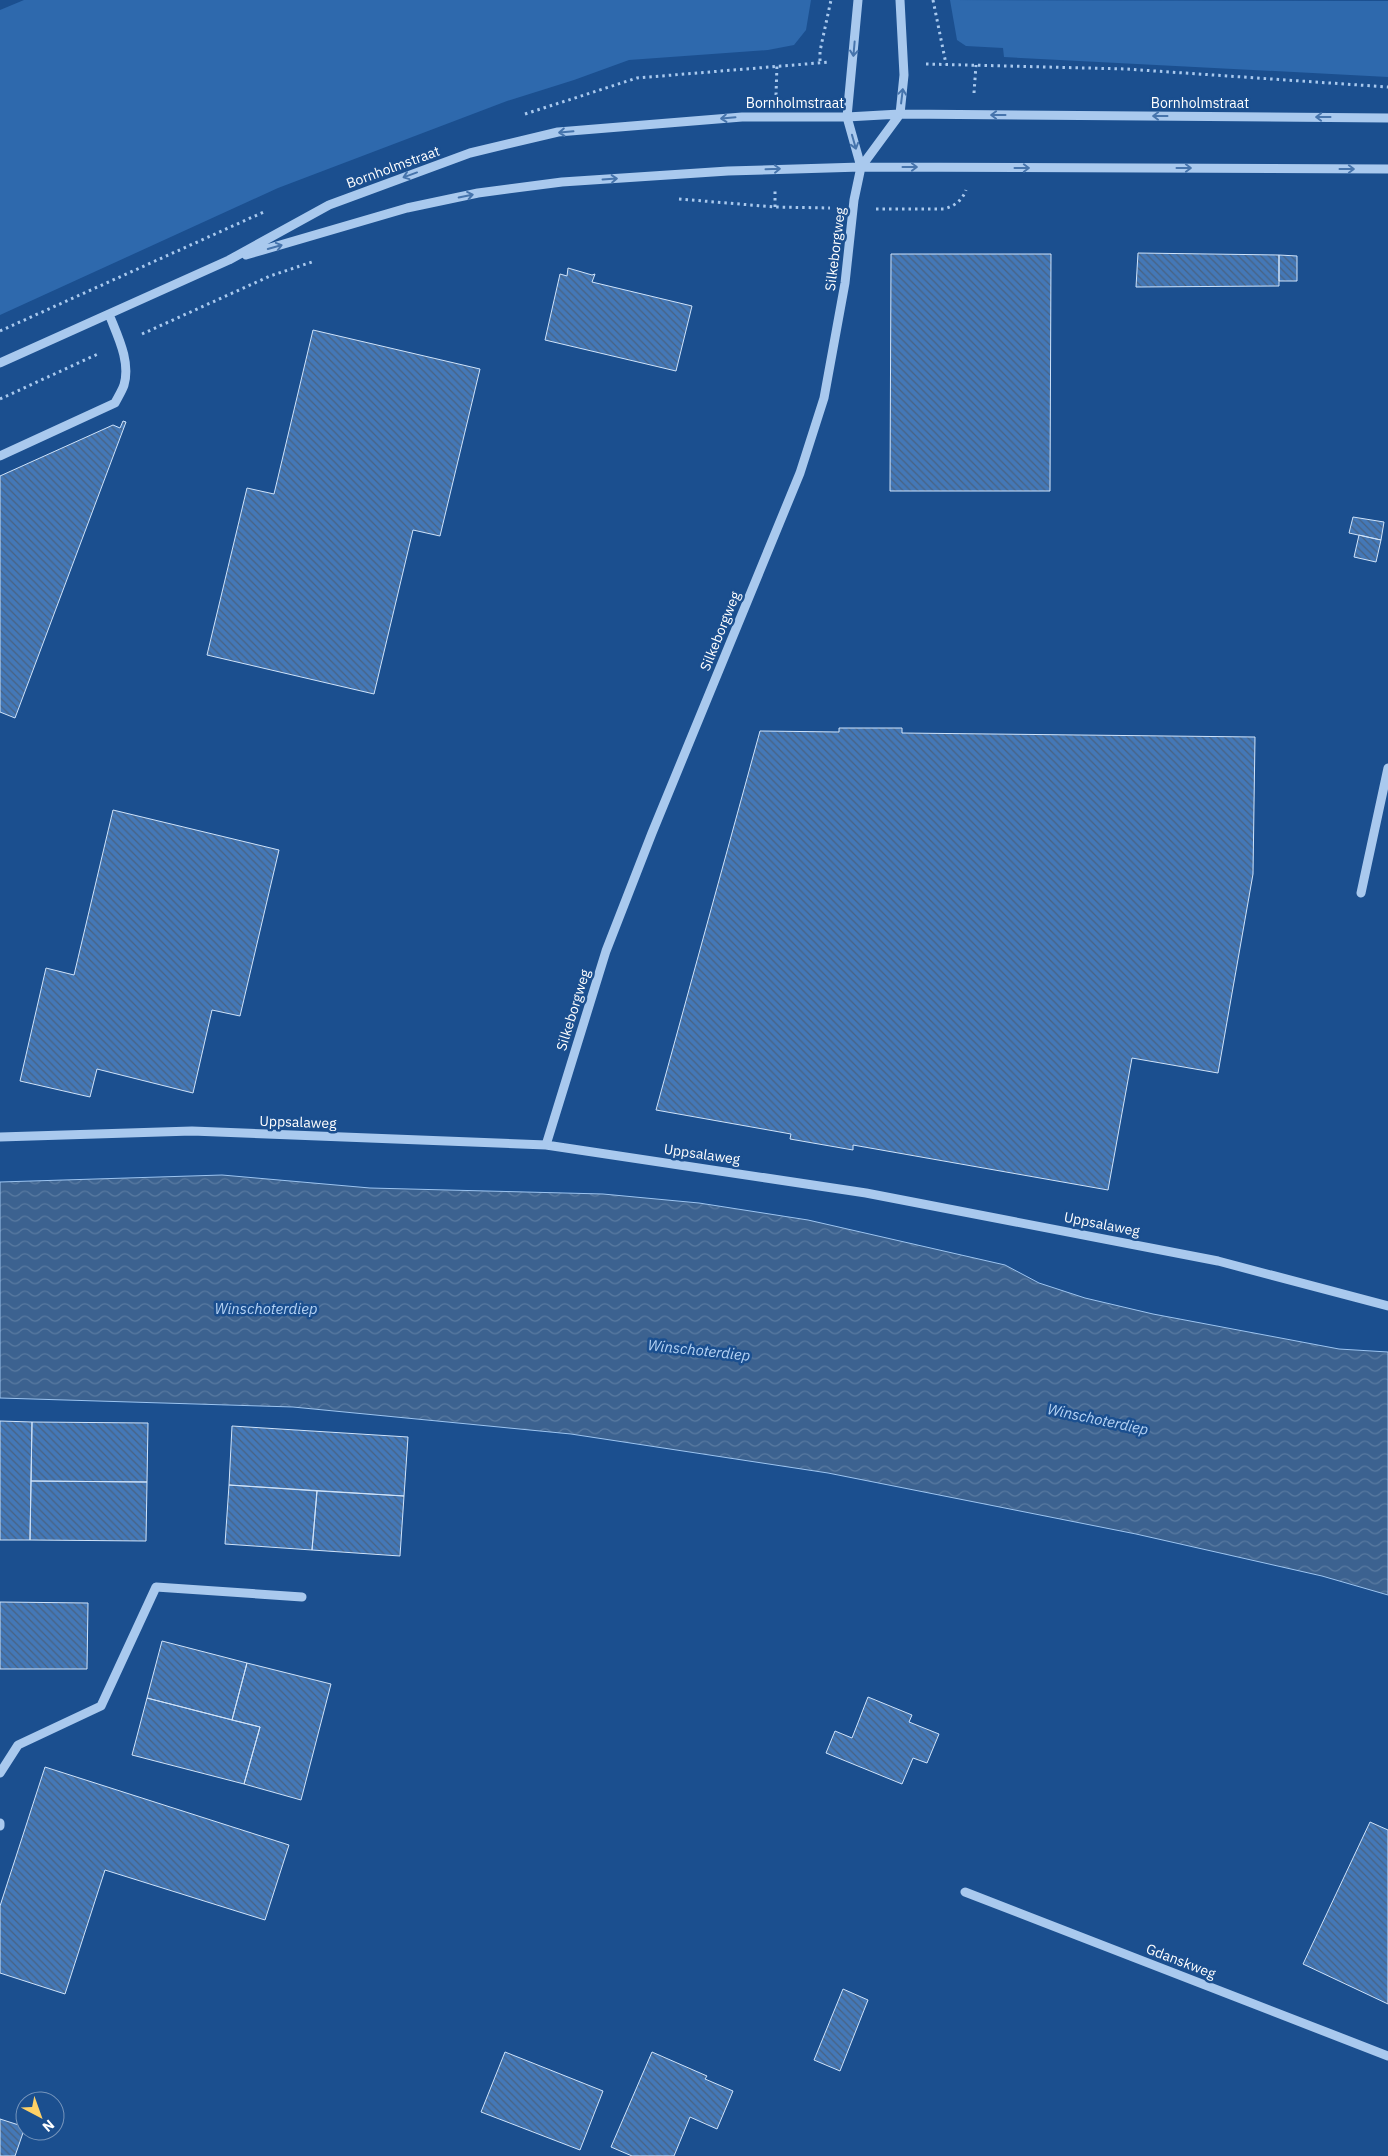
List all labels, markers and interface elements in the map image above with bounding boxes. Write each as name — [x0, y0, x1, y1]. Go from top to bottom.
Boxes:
one-way arrow — [850, 40, 859, 56]
one-way arrow — [897, 88, 907, 104]
street label: Bornholmstraat — [746, 94, 844, 112]
street label: Bornholmstraat — [1151, 94, 1249, 112]
one-way arrow — [990, 110, 1006, 120]
one-way arrow — [1152, 111, 1168, 121]
one-way arrow — [1315, 112, 1331, 122]
one-way arrow — [721, 114, 737, 123]
one-way arrow — [559, 127, 575, 136]
one-way arrow — [850, 133, 860, 149]
street label: Bornholmstraat — [344, 142, 442, 192]
one-way arrow — [902, 162, 918, 172]
one-way arrow — [1013, 163, 1029, 172]
one-way arrow — [1176, 163, 1192, 173]
one-way arrow — [764, 164, 780, 174]
one-way arrow — [1338, 164, 1354, 174]
one-way arrow — [403, 171, 418, 180]
one-way arrow — [602, 174, 618, 183]
one-way arrow — [458, 190, 474, 200]
street label: Silkeborgweg — [821, 205, 849, 292]
one-way arrow — [267, 241, 283, 251]
street label: Silkeborgweg — [696, 588, 744, 673]
street label: Silkeborgweg — [552, 967, 594, 1053]
street label: Uppsalaweg — [259, 1112, 337, 1132]
street label: Uppsalaweg — [663, 1140, 742, 1168]
street label: Uppsalaweg — [1062, 1208, 1142, 1240]
water label: Winschoterdiep — [214, 1299, 318, 1318]
water label: Winschoterdiep — [647, 1335, 751, 1365]
water label: Winschoterdiep — [1046, 1399, 1150, 1439]
street label: Gdanskweg — [1144, 1939, 1219, 1983]
north arrow — [15, 2091, 65, 2141]
text: N — [39, 2116, 58, 2136]

